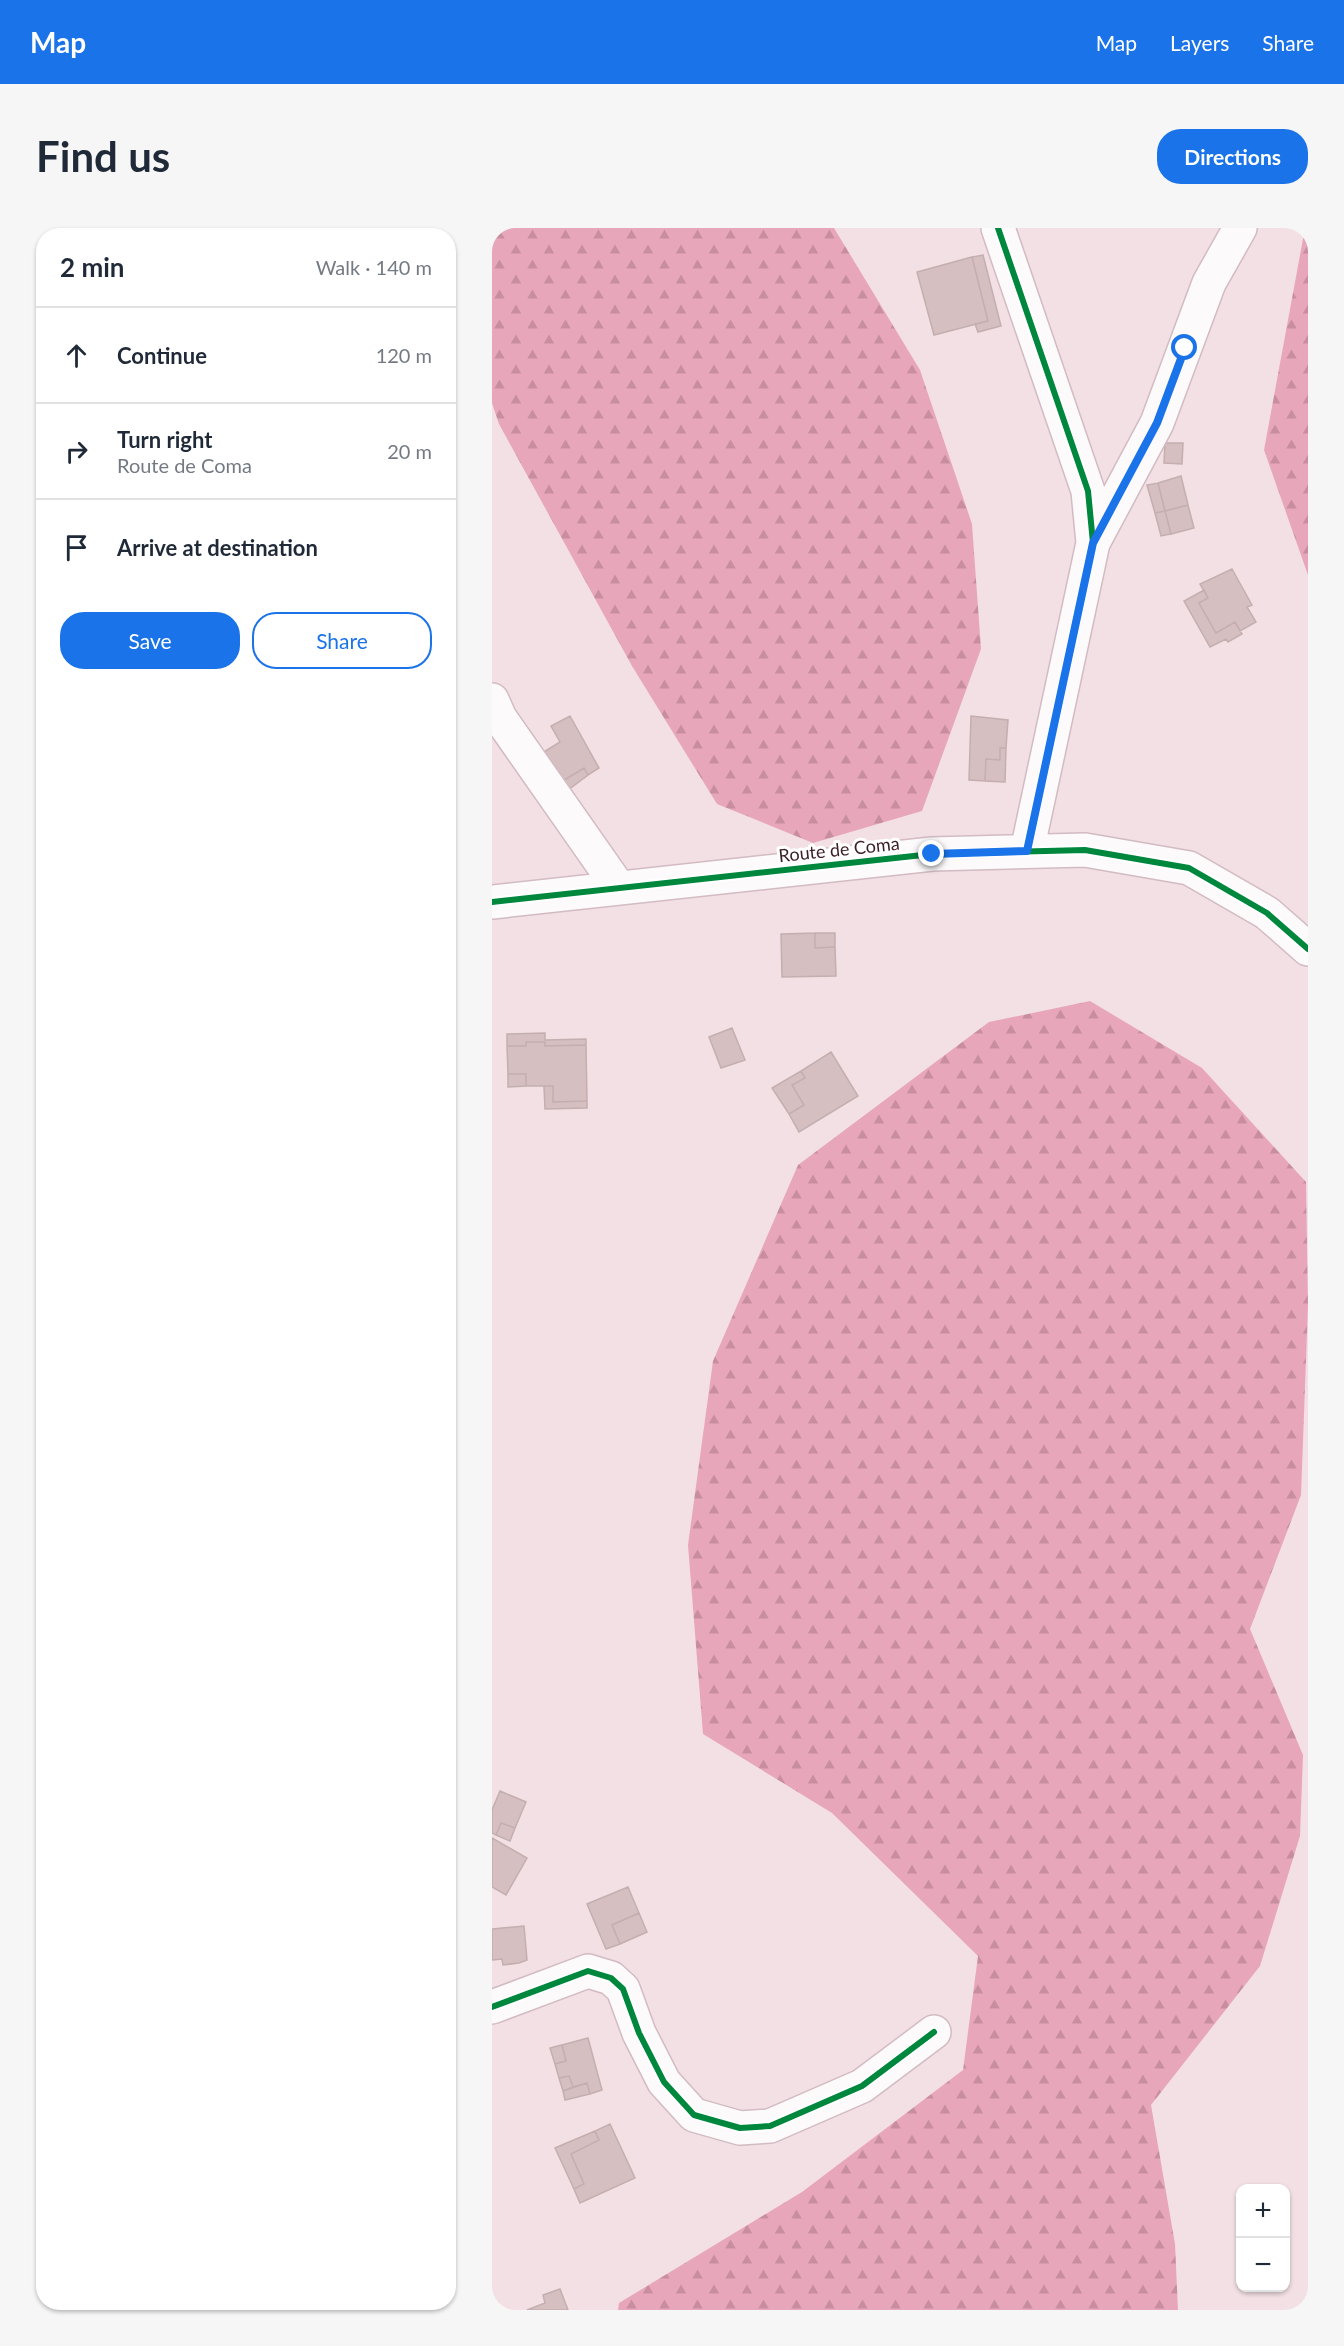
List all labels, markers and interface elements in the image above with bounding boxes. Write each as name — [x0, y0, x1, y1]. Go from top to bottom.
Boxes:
text: Map — [30, 25, 86, 59]
text: Map — [1096, 30, 1137, 55]
text: Layers — [1170, 30, 1229, 55]
text: Share — [1262, 30, 1314, 55]
button: Directions — [1157, 129, 1308, 184]
text: Find us — [36, 131, 170, 181]
text: 2 min — [60, 251, 124, 283]
text: Walk · 140 m — [316, 255, 432, 279]
route start — [1171, 334, 1197, 360]
icon: ahead — [60, 339, 93, 372]
text: Continue — [117, 342, 207, 369]
text: 120 m — [376, 343, 432, 367]
text: Turn right — [117, 426, 212, 453]
icon: right — [60, 435, 93, 468]
text: 20 m — [387, 439, 432, 463]
text: Route de Coma — [117, 453, 252, 477]
icon: arrive — [60, 531, 93, 564]
text: Arrive at destination — [117, 534, 318, 561]
button: Save — [60, 612, 240, 669]
button: Share — [252, 612, 432, 669]
street label: Route de Coma — [777, 832, 901, 866]
route end — [918, 840, 944, 866]
map controls — [1236, 2184, 1290, 2292]
button: + — [1236, 2184, 1290, 2238]
button: − — [1236, 2238, 1290, 2292]

